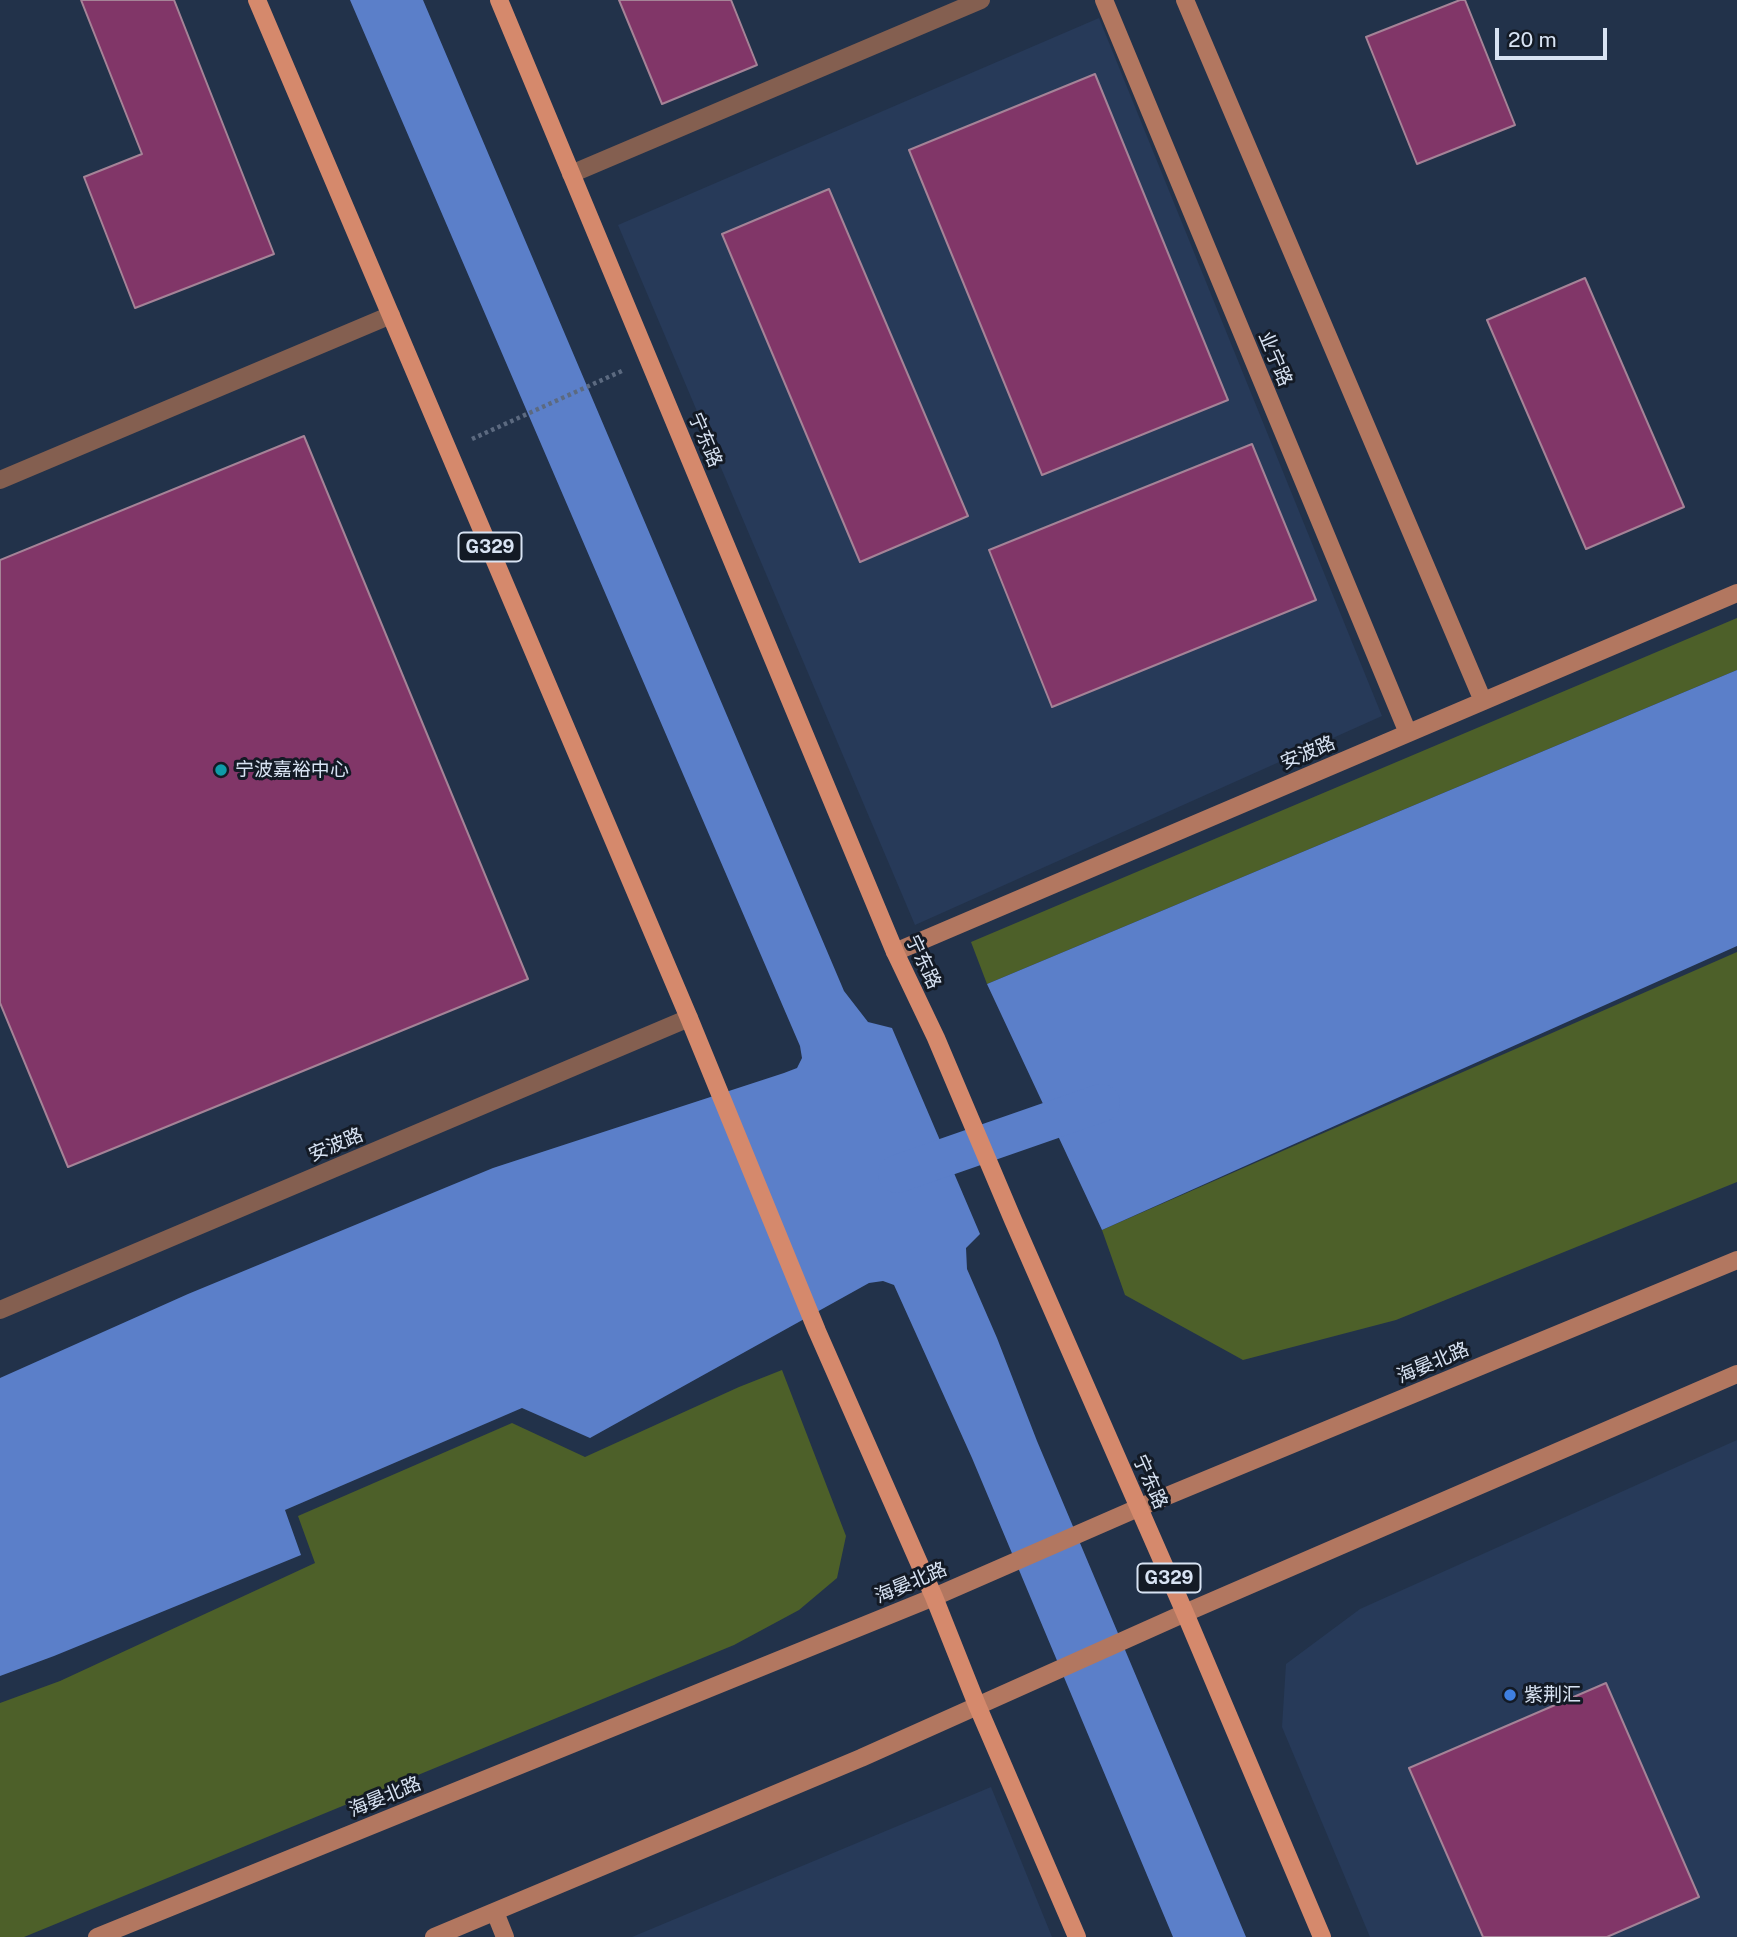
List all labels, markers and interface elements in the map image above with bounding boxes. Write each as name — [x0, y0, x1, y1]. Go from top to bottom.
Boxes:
scale bar — [1499, 14, 1611, 58]
text: 20 m — [1508, 27, 1557, 52]
street label: 业宁路 — [1253, 328, 1297, 390]
street label: 宁东路 — [683, 409, 727, 471]
road number: G329 — [458, 532, 522, 562]
street label: 安波路 — [1277, 731, 1339, 775]
place label: 宁波嘉裕中心 — [235, 759, 349, 781]
marker: 宁波嘉裕中心 — [213, 762, 229, 778]
street label: 宁东路 — [901, 931, 945, 993]
street label: 安波路 — [305, 1123, 367, 1167]
street label: 海晏北路 — [1394, 1338, 1472, 1388]
street label: 宁东路 — [1128, 1451, 1172, 1513]
street label: 海晏北路 — [872, 1558, 950, 1608]
road number: G329 — [1138, 1563, 1200, 1592]
place label: 紫荆汇 — [1524, 1684, 1581, 1706]
marker: 紫荆汇 — [1502, 1687, 1518, 1703]
street label: 海晏北路 — [345, 1772, 425, 1822]

